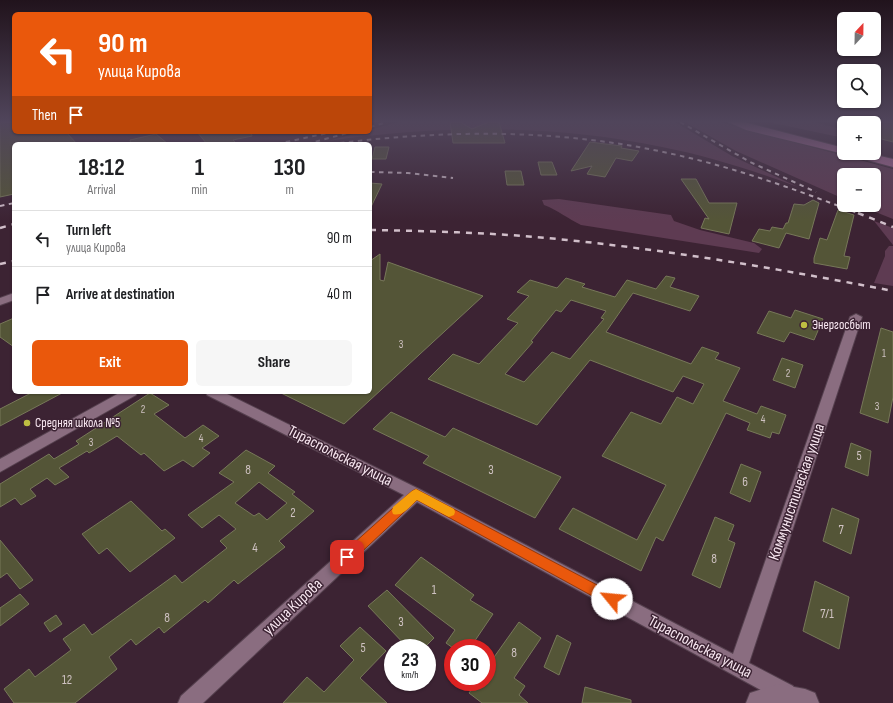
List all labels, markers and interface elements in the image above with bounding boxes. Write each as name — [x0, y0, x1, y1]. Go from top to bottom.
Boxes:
north arrow — [837, 12, 881, 56]
map controls — [837, 12, 881, 212]
text: 90 m — [98, 27, 148, 60]
icon: left — [32, 28, 84, 80]
text: улица Кирова — [98, 61, 181, 82]
button: search — [837, 64, 881, 108]
icon: arrive — [65, 104, 87, 126]
text: Then — [32, 106, 57, 125]
button: + — [837, 116, 881, 160]
text: 18:12 — [78, 153, 125, 182]
text: 1 — [195, 153, 204, 182]
text: 130 — [274, 153, 306, 182]
button: − — [837, 168, 881, 212]
text: Arrival — [88, 182, 116, 198]
text: min — [191, 182, 208, 198]
text: m — [286, 182, 294, 198]
text: Turn left — [66, 221, 111, 240]
icon: left — [32, 228, 54, 250]
text: 90 m — [327, 229, 352, 248]
text: улица Кирова — [66, 240, 126, 256]
icon: arrive — [32, 284, 54, 306]
text: Arrive at destination — [66, 285, 175, 304]
text: 40 m — [327, 285, 352, 304]
place label: Энергосбыт — [812, 317, 871, 333]
marker: Энергосбыт — [799, 320, 809, 330]
house number: 3 — [399, 338, 404, 351]
button: Exit — [32, 340, 188, 386]
button: Share — [196, 340, 352, 386]
house number: 1 — [882, 347, 886, 360]
house number: 2 — [786, 367, 791, 380]
house number: 3 — [875, 400, 880, 413]
house number: 2 — [141, 403, 146, 416]
house number: 4 — [761, 413, 766, 426]
place label: Средняя школа №5 — [35, 415, 120, 431]
marker: Средняя школа №5 — [22, 418, 32, 428]
street label: Тираспольская улица — [285, 421, 395, 491]
street label: Коммунистическая улица — [765, 421, 829, 563]
house number: 4 — [199, 432, 204, 445]
house number: 3 — [89, 436, 94, 449]
house number: 5 — [856, 448, 862, 464]
house number: 8 — [245, 462, 251, 478]
house number: 3 — [488, 462, 494, 478]
house number: 6 — [742, 474, 748, 490]
house number: 2 — [290, 505, 296, 521]
house number: 7 — [838, 522, 844, 538]
house number: 4 — [252, 540, 258, 556]
pin — [330, 540, 364, 574]
icon: arrive — [336, 546, 358, 568]
house number: 8 — [711, 551, 717, 567]
street label: улица Кирова — [260, 575, 326, 639]
position arrow — [591, 578, 633, 620]
house number: 1 — [432, 582, 437, 598]
house number: 7/1 — [820, 606, 834, 622]
house number: 8 — [164, 610, 170, 626]
street label: Тираспольская улица — [645, 612, 755, 682]
house number: 3 — [398, 614, 404, 630]
speed limit sign: 30 — [444, 639, 496, 691]
house number: 5 — [360, 640, 366, 656]
house number: 8 — [511, 645, 517, 661]
text: 23 — [401, 648, 419, 672]
text: km/h — [401, 669, 419, 681]
house number: 12 — [62, 672, 72, 688]

